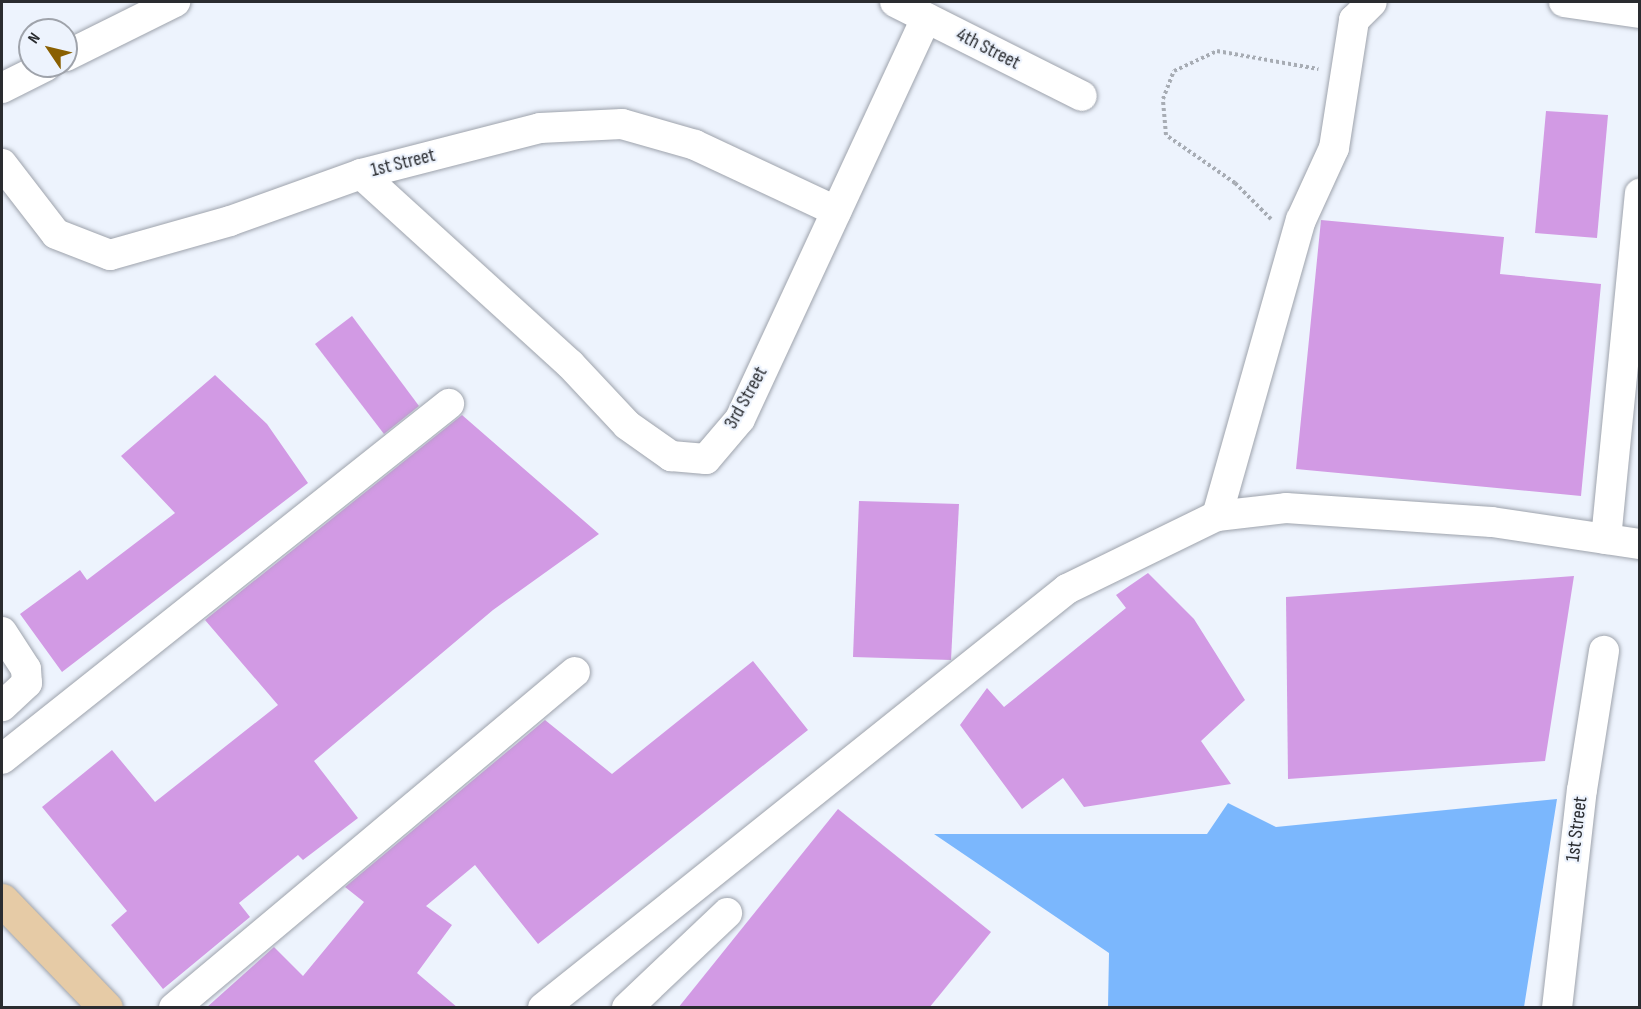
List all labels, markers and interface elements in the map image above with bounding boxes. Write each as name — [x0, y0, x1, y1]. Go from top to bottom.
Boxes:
north arrow — [18, 18, 78, 78]
street label: 4th Street — [952, 23, 1024, 75]
text: N — [24, 30, 45, 47]
street label: 1st Street — [368, 143, 438, 183]
street label: 3rd Street — [719, 363, 773, 433]
street label: 1st Street — [1561, 795, 1593, 863]

